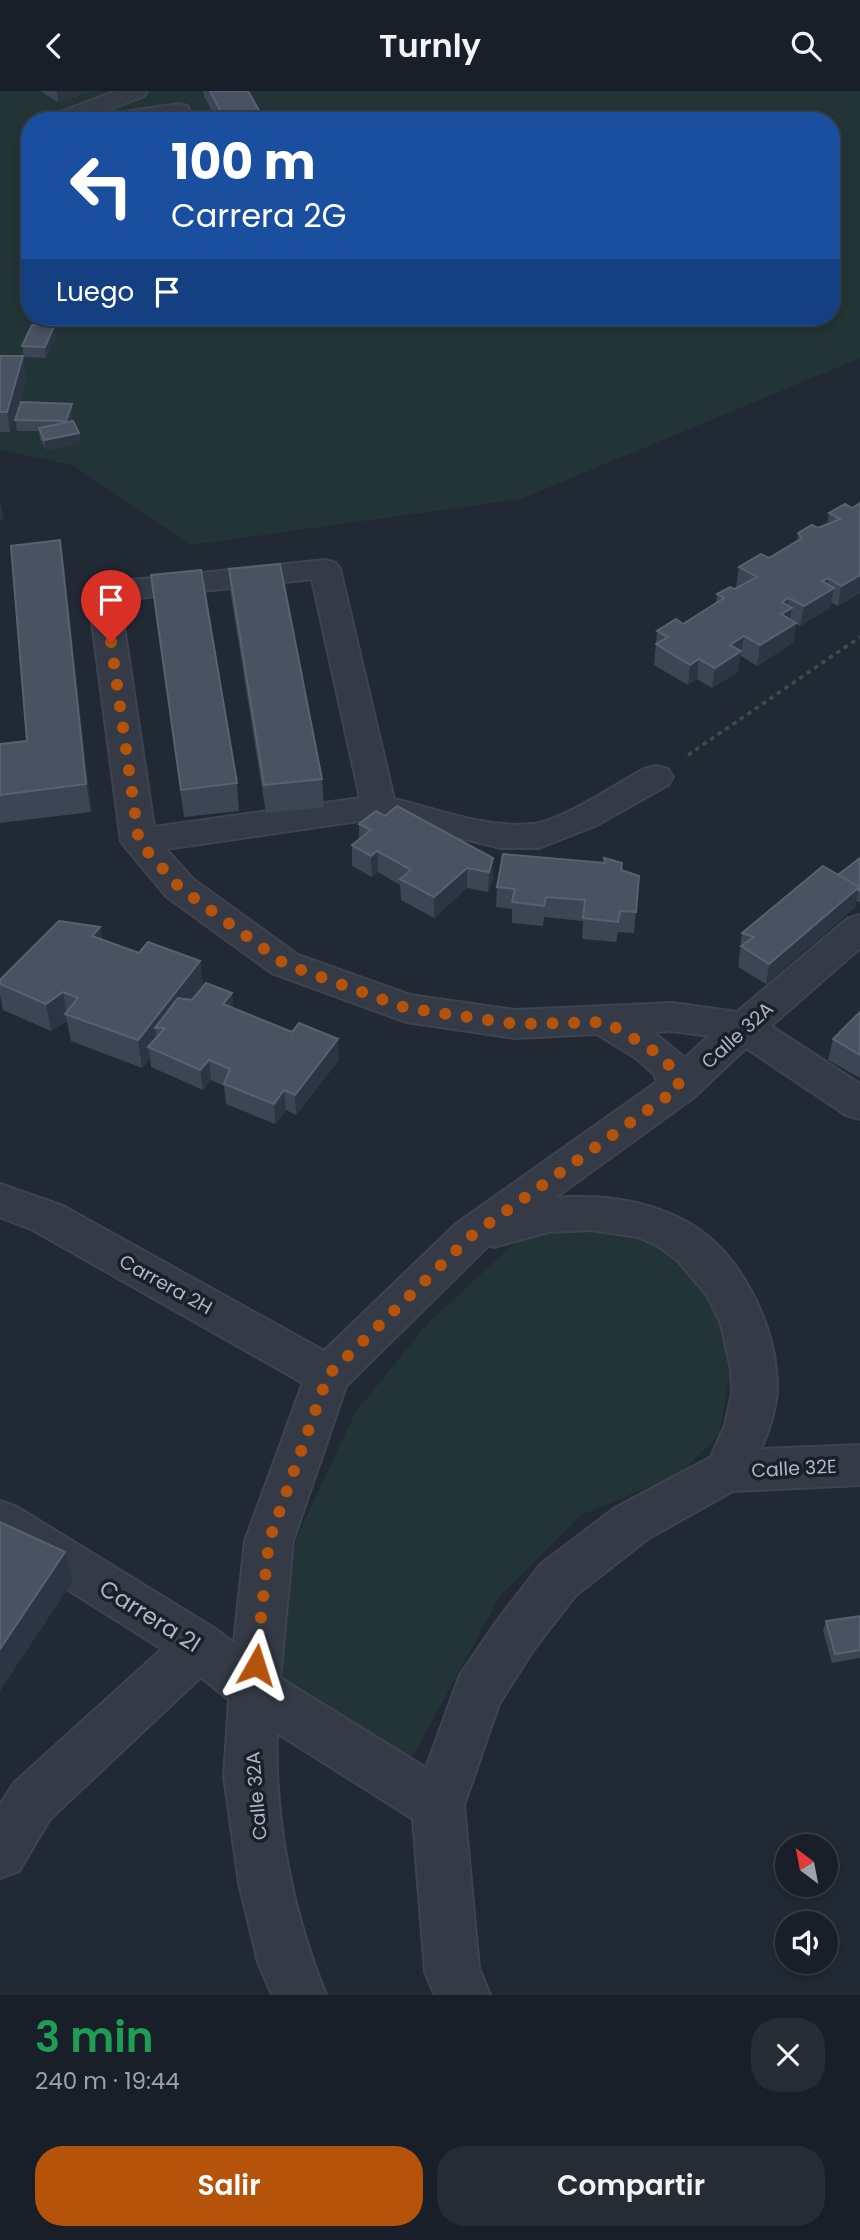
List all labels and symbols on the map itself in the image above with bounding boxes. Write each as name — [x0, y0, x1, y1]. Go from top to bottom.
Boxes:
pin — [81, 570, 141, 642]
street label: Calle 32A — [695, 996, 779, 1075]
street label: Carrera 2H — [114, 1248, 217, 1321]
street label: Calle 32E — [751, 1453, 837, 1484]
street label: Carrera 2I — [93, 1572, 207, 1660]
position arrow — [219, 1628, 293, 1702]
street label: Calle 32A — [239, 1750, 274, 1841]
north arrow — [775, 1834, 838, 1897]

